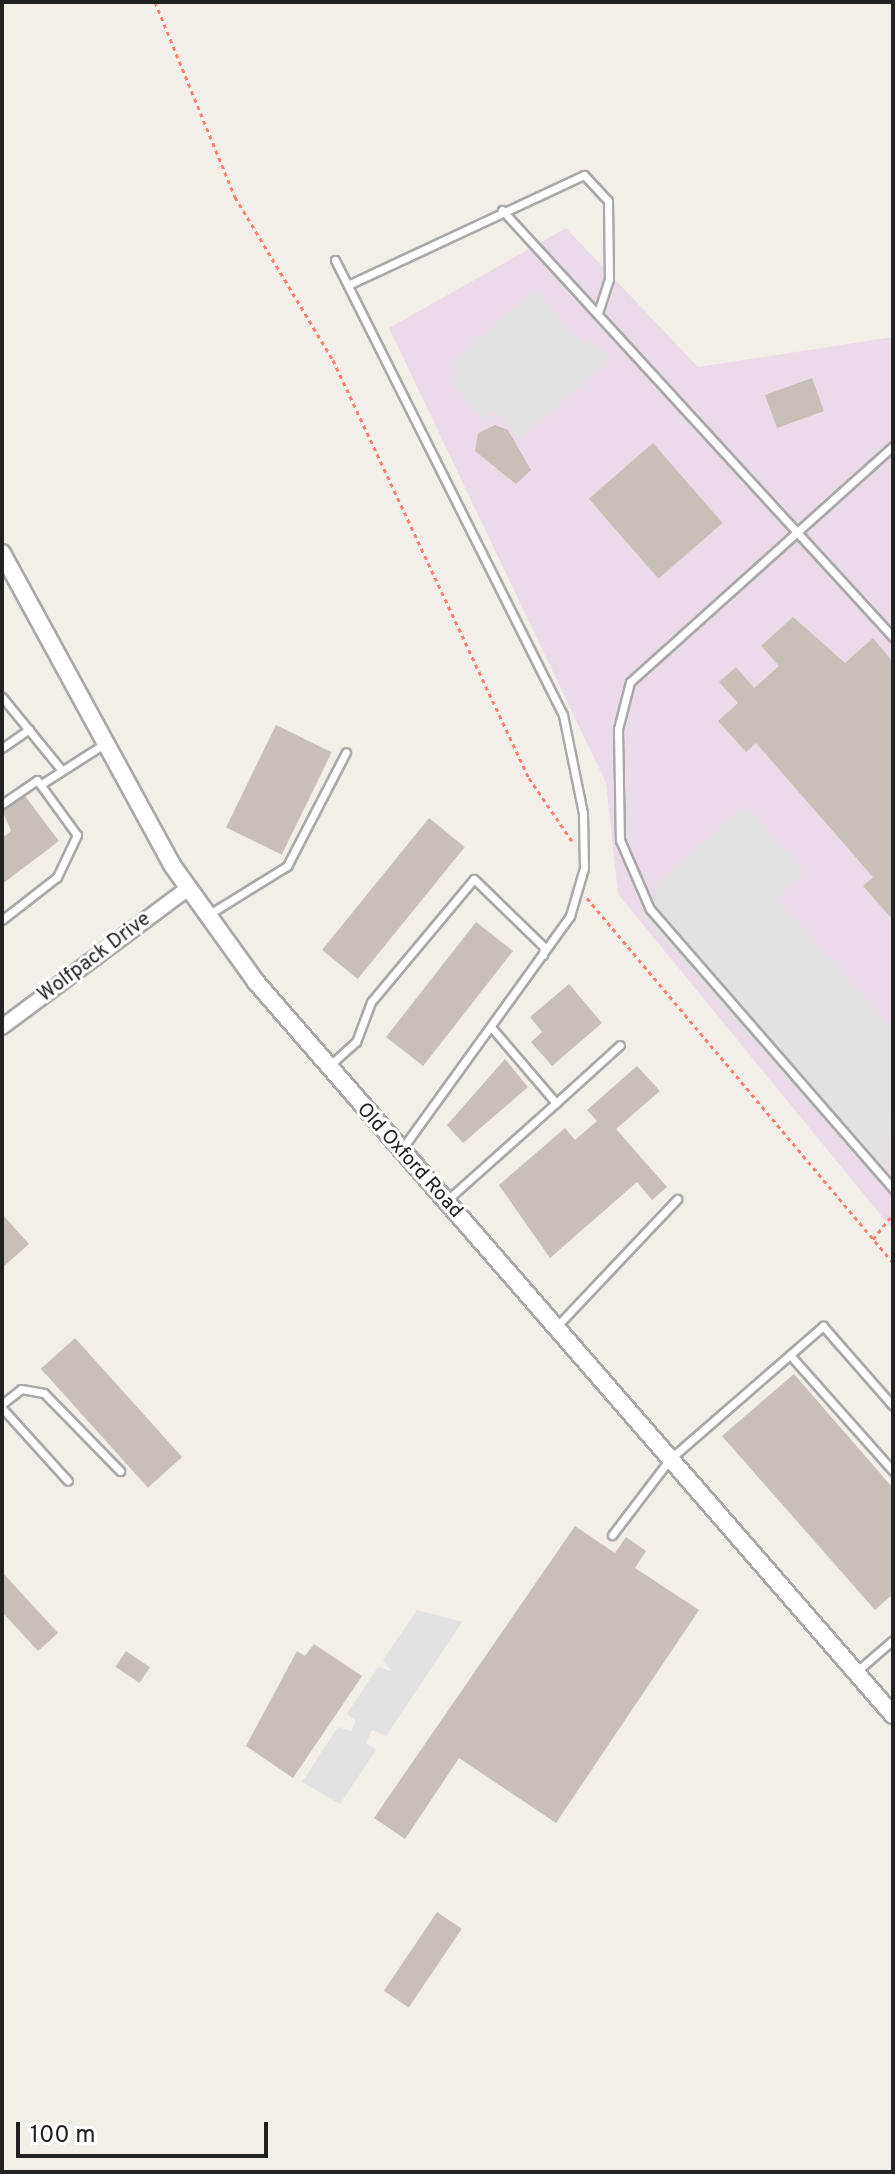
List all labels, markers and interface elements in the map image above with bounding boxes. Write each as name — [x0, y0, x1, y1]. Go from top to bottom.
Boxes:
street label: Wolfpack Drive — [34, 908, 156, 1008]
street label: Old Oxford Road — [351, 1098, 467, 1224]
scale bar — [20, 2106, 272, 2156]
text: 100 m — [30, 2121, 96, 2151]

